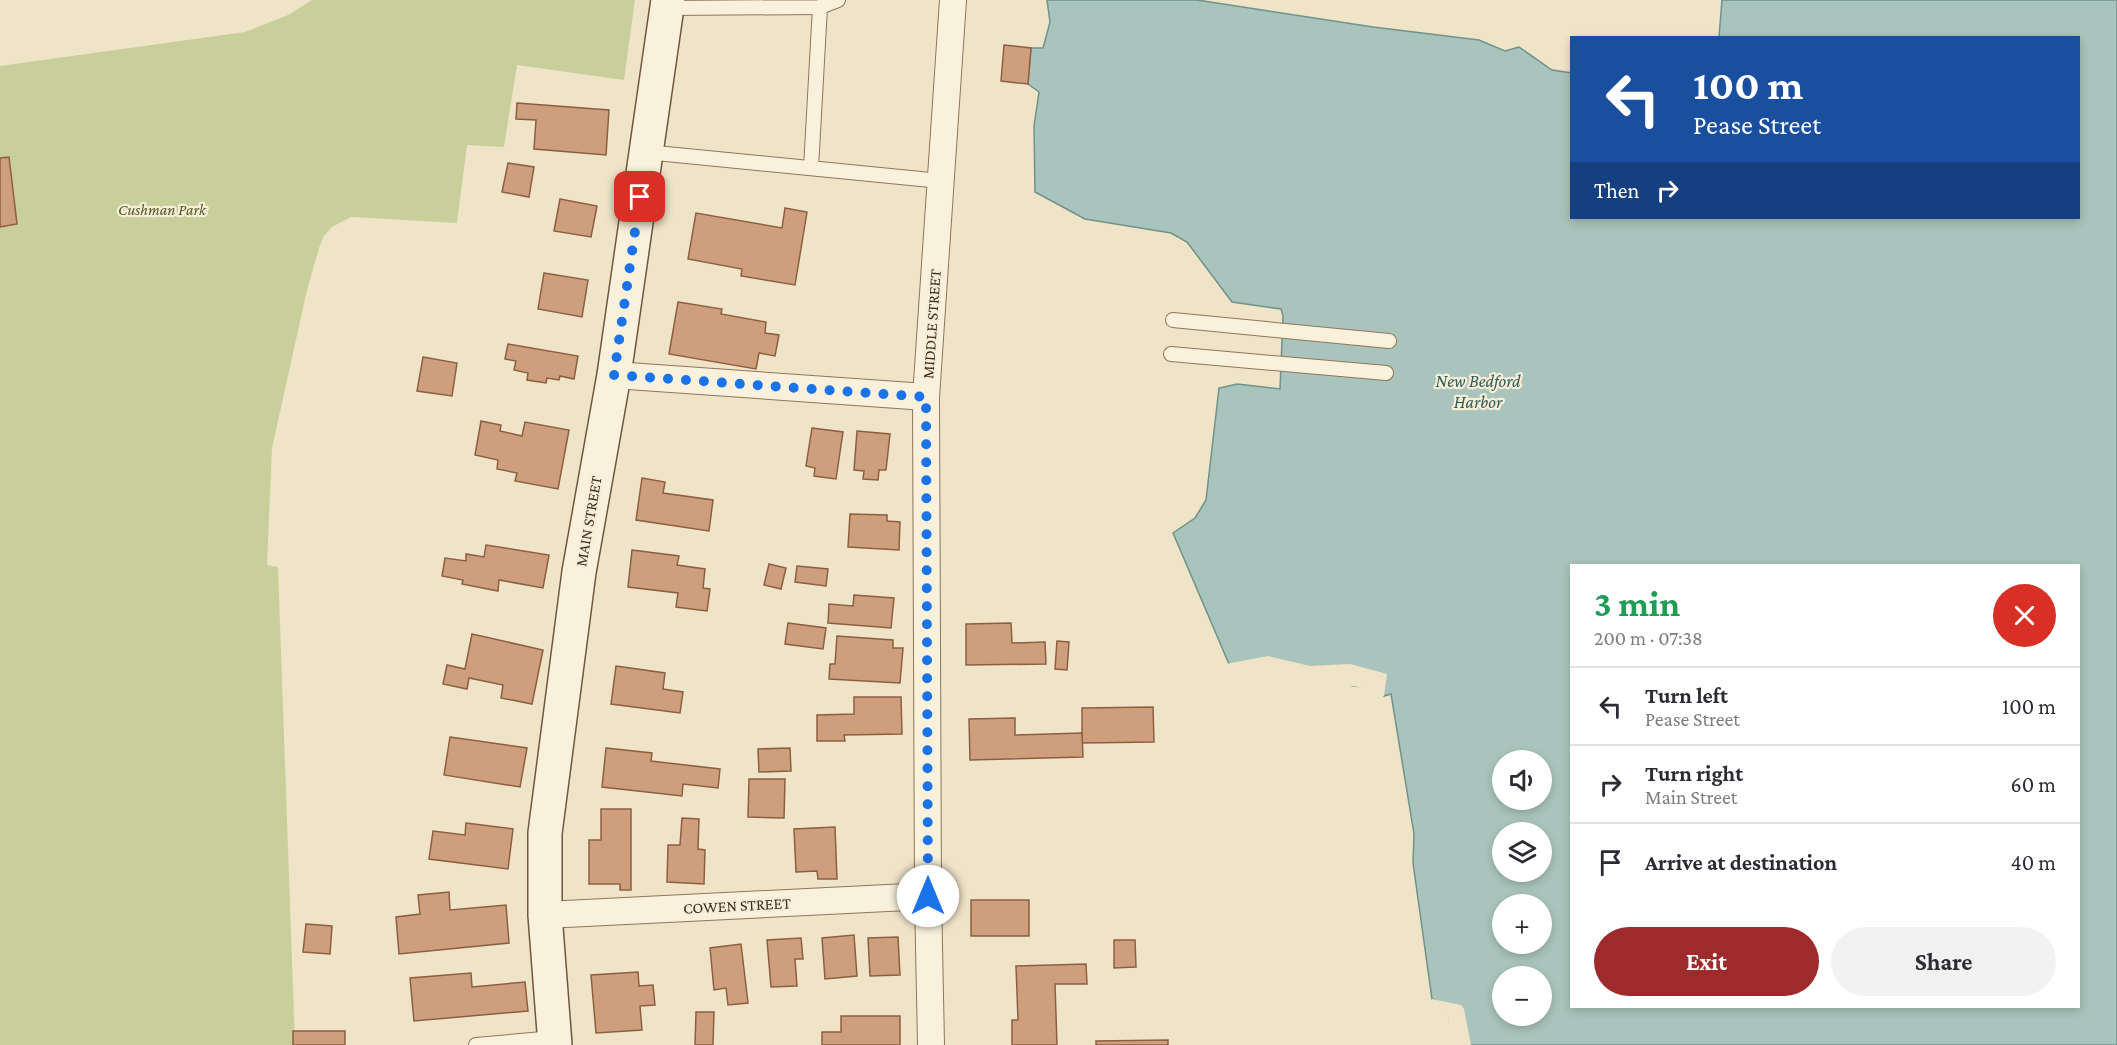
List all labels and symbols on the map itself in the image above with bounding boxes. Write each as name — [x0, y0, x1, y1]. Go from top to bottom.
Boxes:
pin — [614, 171, 665, 222]
park label: Cushman Park — [118, 201, 207, 218]
street label: MIDDLE STREET — [919, 268, 944, 380]
water label: New Bedford Harbor — [1435, 371, 1521, 412]
street label: MAIN STREET — [572, 474, 605, 568]
position arrow — [896, 864, 960, 928]
street label: COWEN STREET — [683, 894, 792, 917]

